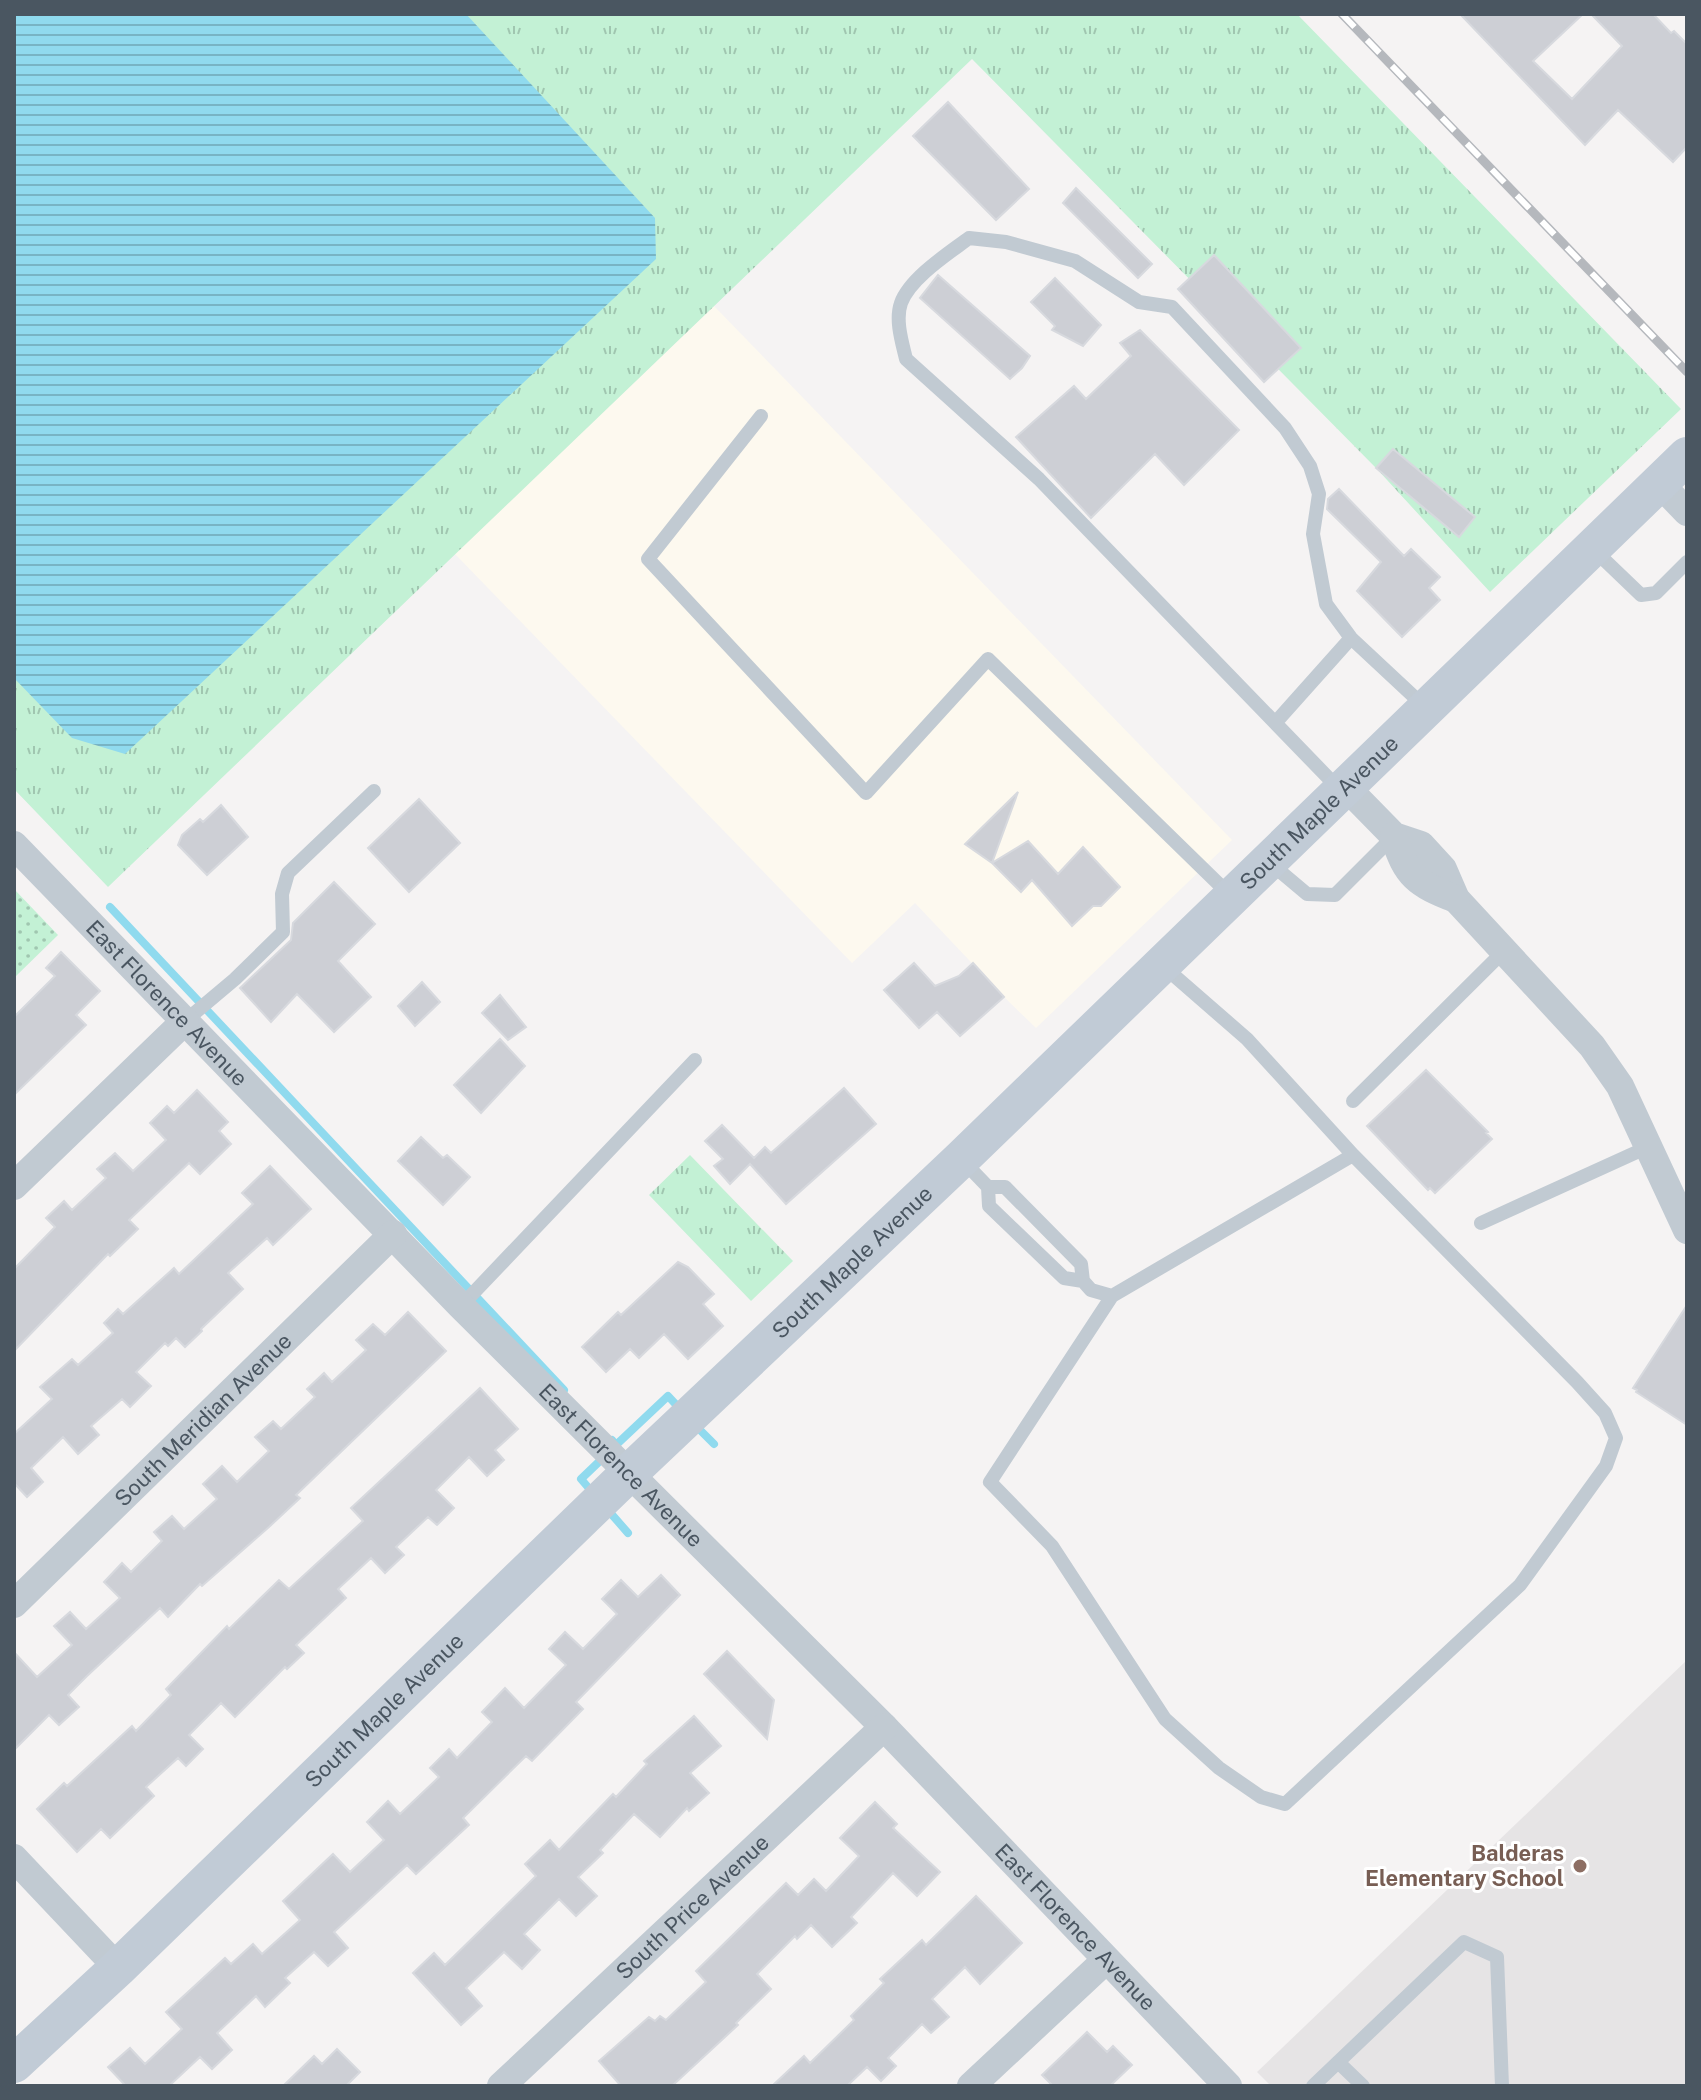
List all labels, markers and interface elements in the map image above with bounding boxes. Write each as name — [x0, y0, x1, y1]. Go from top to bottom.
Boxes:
street label: South Maple Avenue — [1234, 730, 1404, 895]
street label: East Florence Avenue — [81, 915, 253, 1091]
street label: South Maple Avenue — [767, 1180, 938, 1344]
street label: South Meridian Avenue — [109, 1327, 297, 1512]
street label: East Florence Avenue — [534, 1378, 709, 1552]
street label: South Maple Avenue — [299, 1628, 469, 1793]
street label: South Price Avenue — [610, 1829, 774, 1985]
street label: East Florence Avenue — [990, 1838, 1161, 2016]
place label: Balderas Elementary School — [1365, 1840, 1564, 1891]
marker: Balderas Elementary School — [1571, 1857, 1589, 1875]

